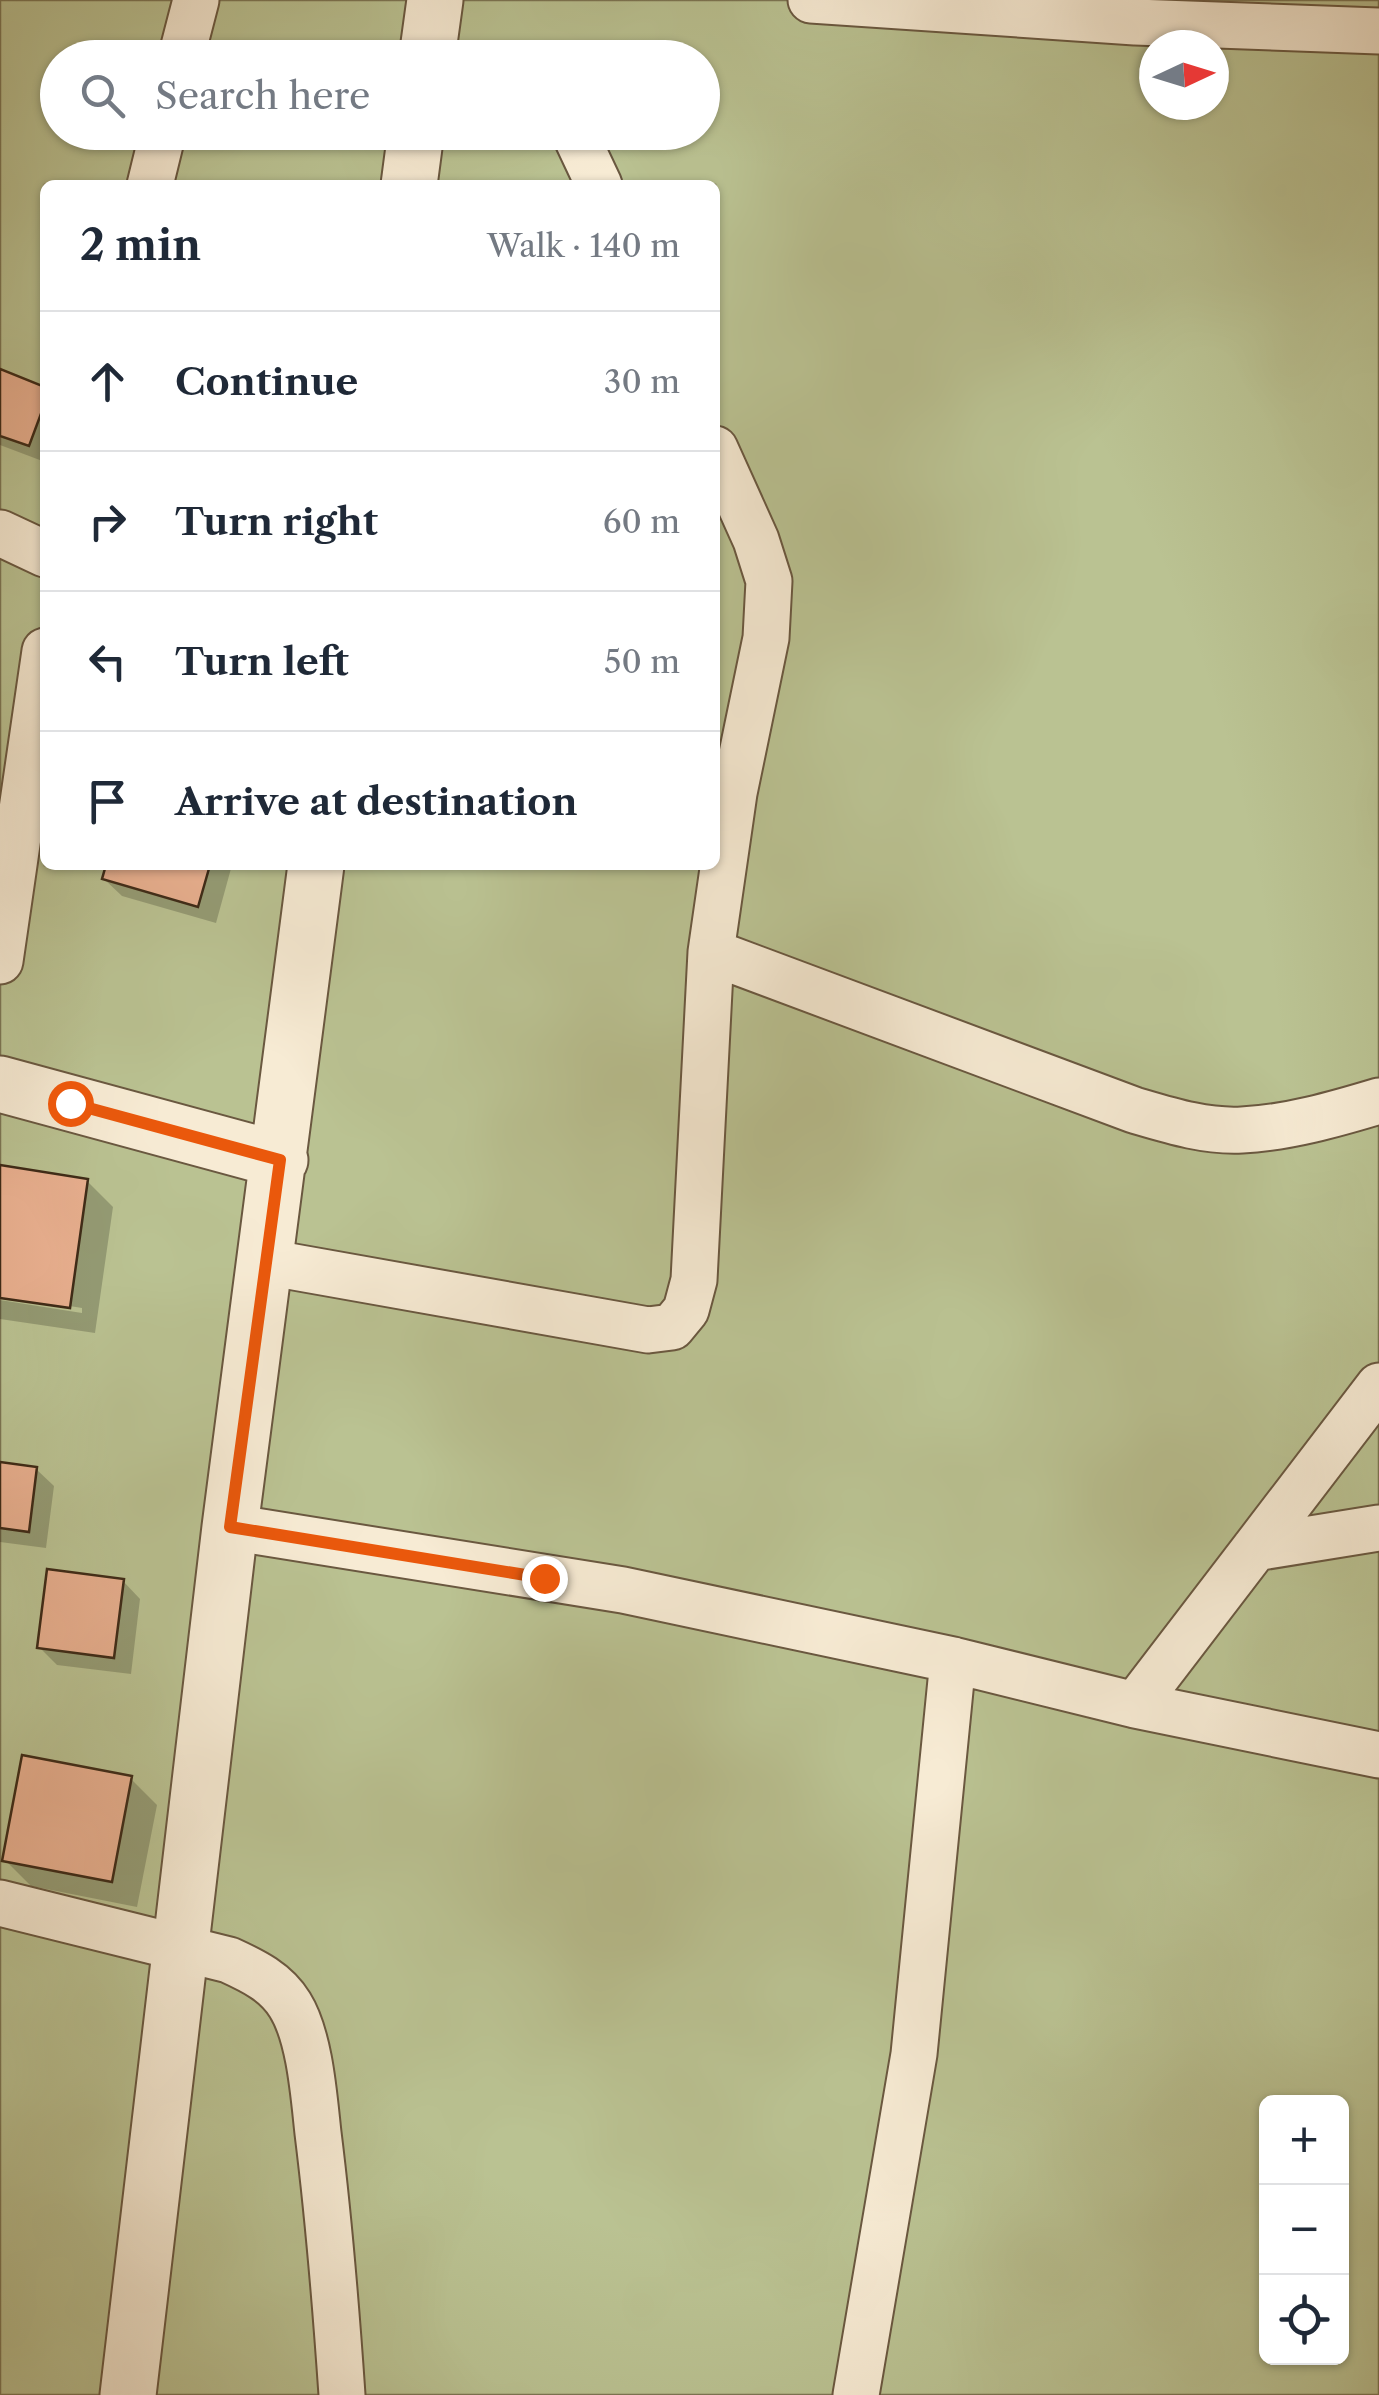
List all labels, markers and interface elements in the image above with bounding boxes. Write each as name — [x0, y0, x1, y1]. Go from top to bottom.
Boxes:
north arrow — [1139, 30, 1229, 120]
search box — [40, 40, 720, 150]
icon: search — [75, 68, 130, 123]
text: Search here — [155, 72, 370, 119]
text: 2 min — [80, 219, 201, 271]
text: Walk · 140 m — [487, 226, 680, 265]
icon: ahead — [80, 354, 135, 409]
text: Continue — [175, 358, 358, 405]
text: 30 m — [604, 362, 680, 401]
icon: right — [80, 494, 135, 549]
text: Turn right — [175, 498, 378, 545]
text: 60 m — [603, 502, 680, 541]
icon: left — [80, 634, 135, 689]
text: Turn left — [175, 638, 349, 685]
text: 50 m — [604, 642, 680, 681]
icon: arrive — [80, 774, 135, 829]
text: Arrive at destination — [175, 778, 578, 825]
route start — [48, 1081, 94, 1127]
route end — [522, 1556, 568, 1602]
map controls — [1259, 2095, 1349, 2365]
button: + — [1259, 2095, 1349, 2185]
button: − — [1259, 2185, 1349, 2275]
button: locate — [1259, 2275, 1349, 2365]

